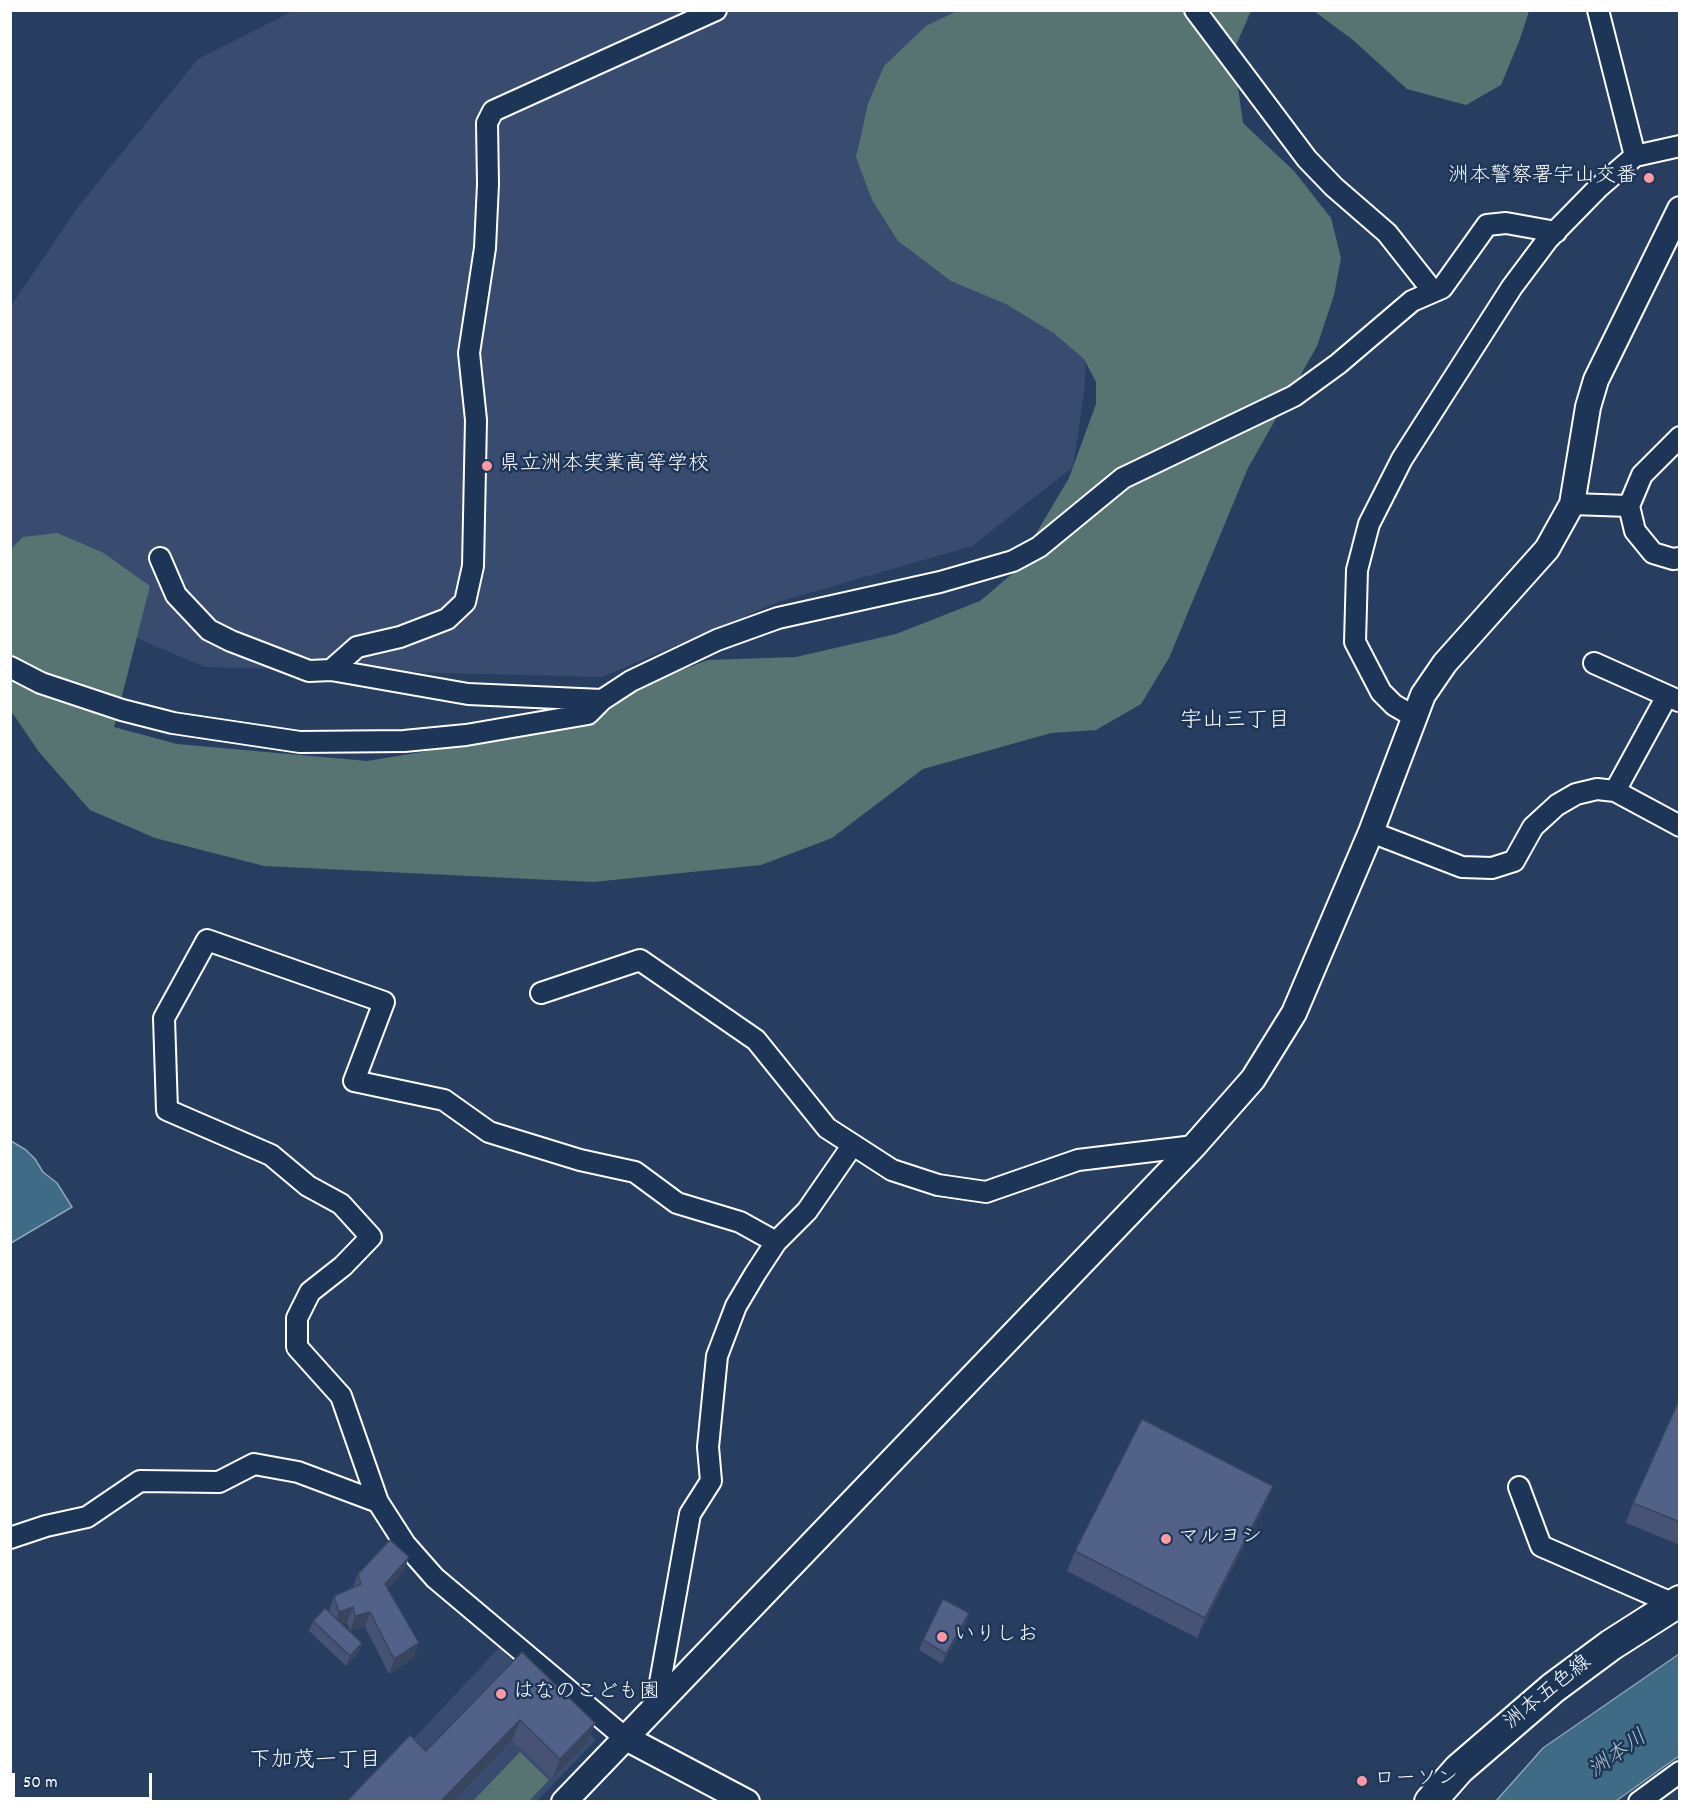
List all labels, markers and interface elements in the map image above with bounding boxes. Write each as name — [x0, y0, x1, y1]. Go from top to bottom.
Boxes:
place label: 洲本警察署宇山交番 — [1448, 165, 1637, 191]
marker: 洲本警察署宇山交番 — [1642, 171, 1656, 185]
place label: 県立洲本実業高等学校 — [499, 453, 709, 479]
marker: 県立洲本実業高等学校 — [480, 459, 494, 473]
district label: 宇山三丁目 — [1180, 710, 1290, 736]
place label: マルヨシ — [1178, 1526, 1262, 1552]
marker: マルヨシ — [1159, 1532, 1173, 1546]
place label: いりしお — [954, 1624, 1038, 1650]
marker: いりしお — [935, 1630, 949, 1644]
street label: 洲本五色線 — [1500, 1651, 1598, 1737]
place label: はなのこども園 — [513, 1681, 660, 1707]
marker: はなのこども園 — [494, 1687, 508, 1701]
water label: 洲本川 — [1585, 1726, 1653, 1786]
district label: 下加茂一丁目 — [249, 1750, 381, 1776]
scale bar — [15, 1761, 154, 1799]
place label: ローソン — [1374, 1768, 1458, 1794]
text: 50 m — [23, 1771, 58, 1796]
marker: ローソン — [1355, 1774, 1369, 1788]

